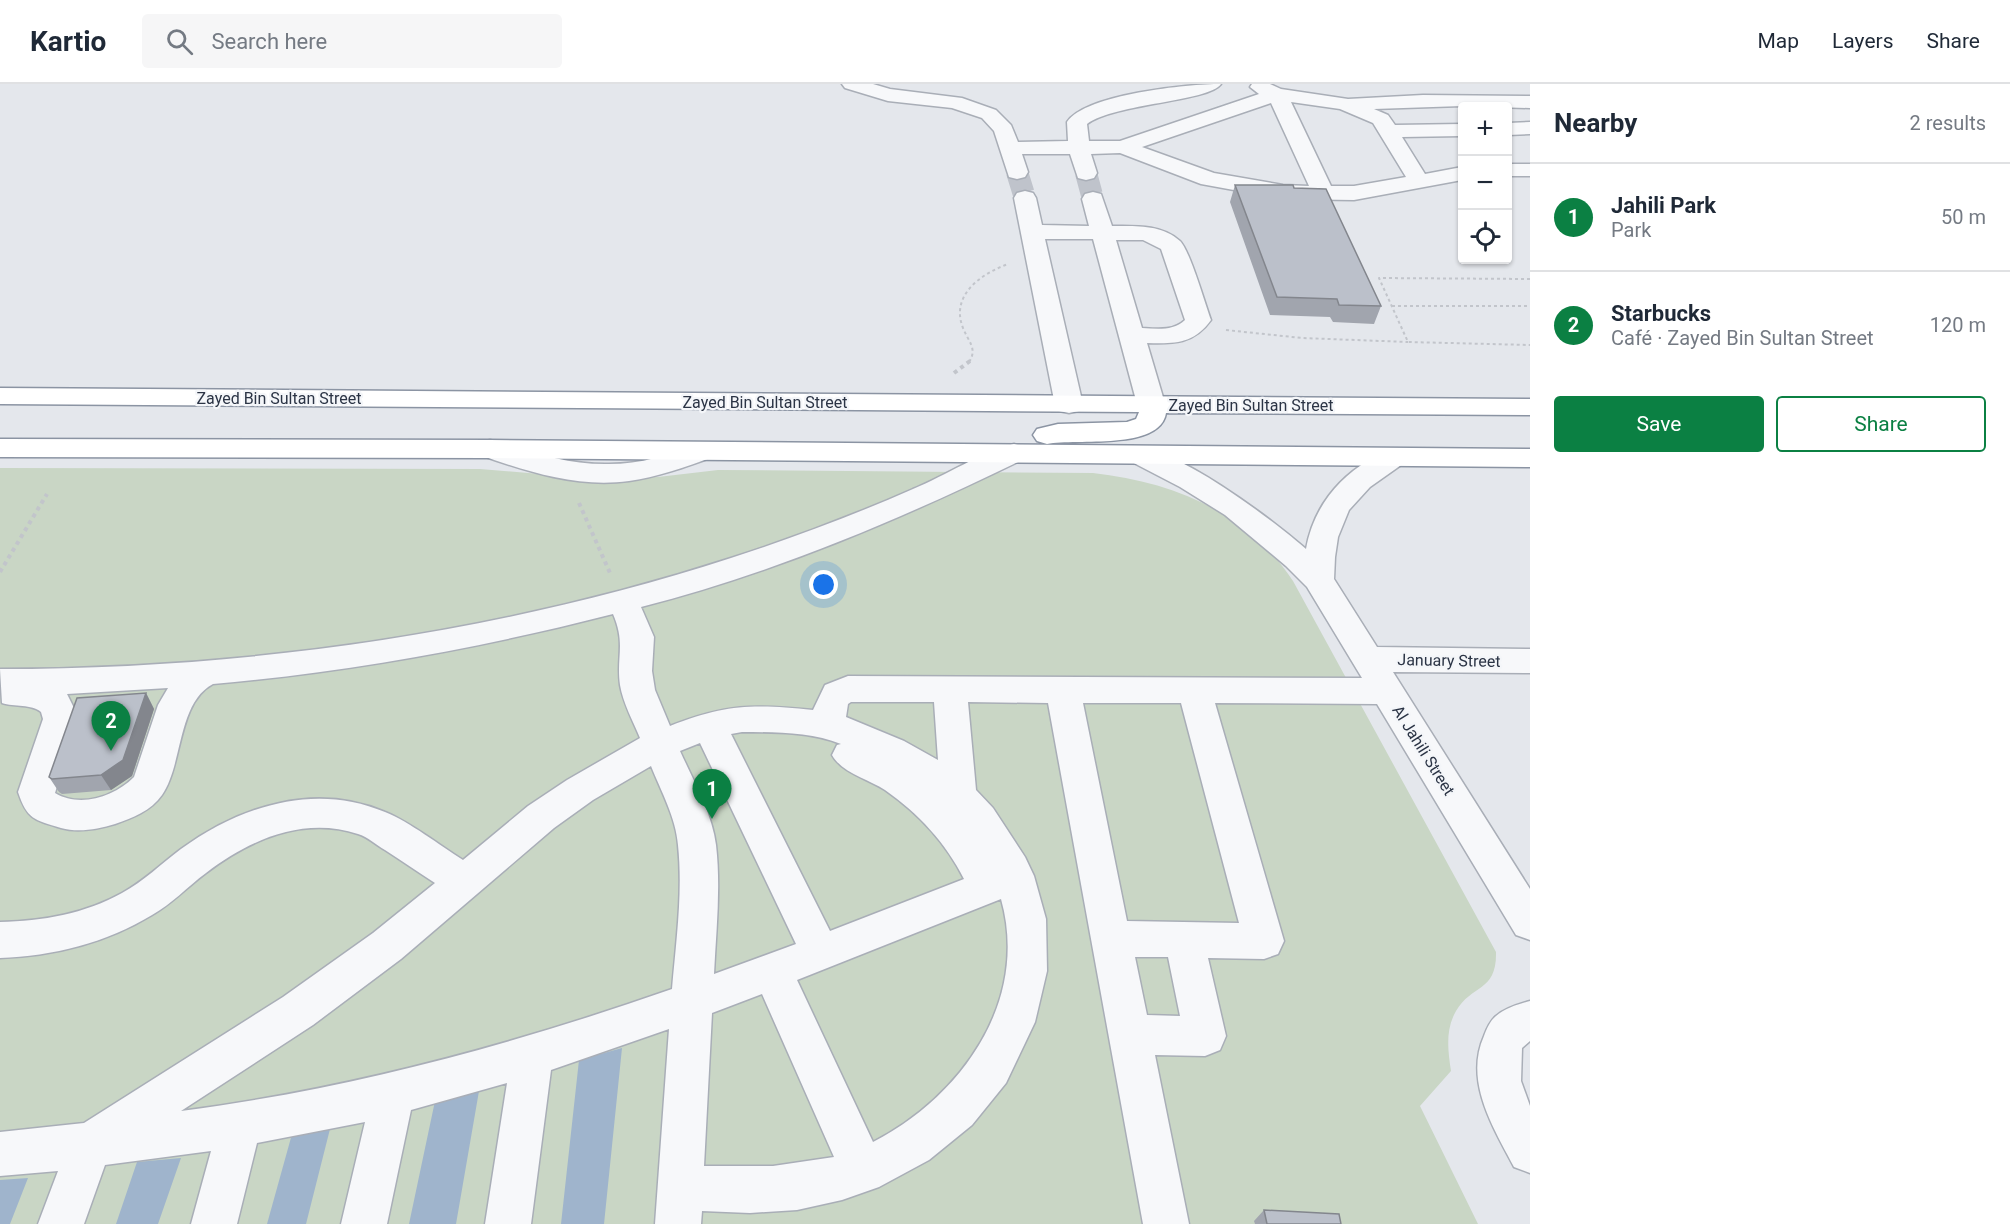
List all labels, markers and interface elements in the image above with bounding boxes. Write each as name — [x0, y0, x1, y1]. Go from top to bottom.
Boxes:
search box — [142, 14, 562, 68]
text: Kartio — [30, 25, 106, 58]
icon: search — [163, 25, 196, 58]
text: Search here — [211, 29, 327, 54]
text: Map — [1757, 29, 1799, 53]
text: Layers — [1832, 29, 1893, 53]
text: Share — [1926, 29, 1980, 53]
map controls — [1458, 102, 1512, 264]
button: + — [1458, 102, 1512, 156]
text: Nearby — [1554, 108, 1637, 138]
text: 2 results — [1910, 111, 1986, 135]
button: − — [1458, 156, 1512, 210]
text: Jahili Park — [1611, 193, 1716, 218]
text: 1 — [1568, 205, 1579, 229]
text: 50 m — [1941, 205, 1986, 229]
button: locate — [1458, 210, 1512, 264]
text: Park — [1611, 218, 1651, 242]
text: Starbucks — [1611, 301, 1711, 326]
text: 2 — [1568, 313, 1579, 337]
text: 120 m — [1930, 313, 1986, 337]
text: Café · Zayed Bin Sultan Street — [1611, 326, 1874, 350]
street label: Zayed Bin Sultan Street — [197, 389, 361, 408]
street label: Zayed Bin Sultan Street — [683, 393, 847, 412]
street label: Zayed Bin Sultan Street — [1169, 396, 1333, 415]
button: Save — [1554, 396, 1764, 452]
button: Share — [1776, 396, 1986, 452]
your location — [809, 570, 838, 599]
street label: January Street — [1397, 650, 1501, 671]
pin: 2 — [92, 702, 130, 751]
street label: Al Jahili Street — [1388, 702, 1459, 799]
pin: 1 — [692, 770, 732, 819]

